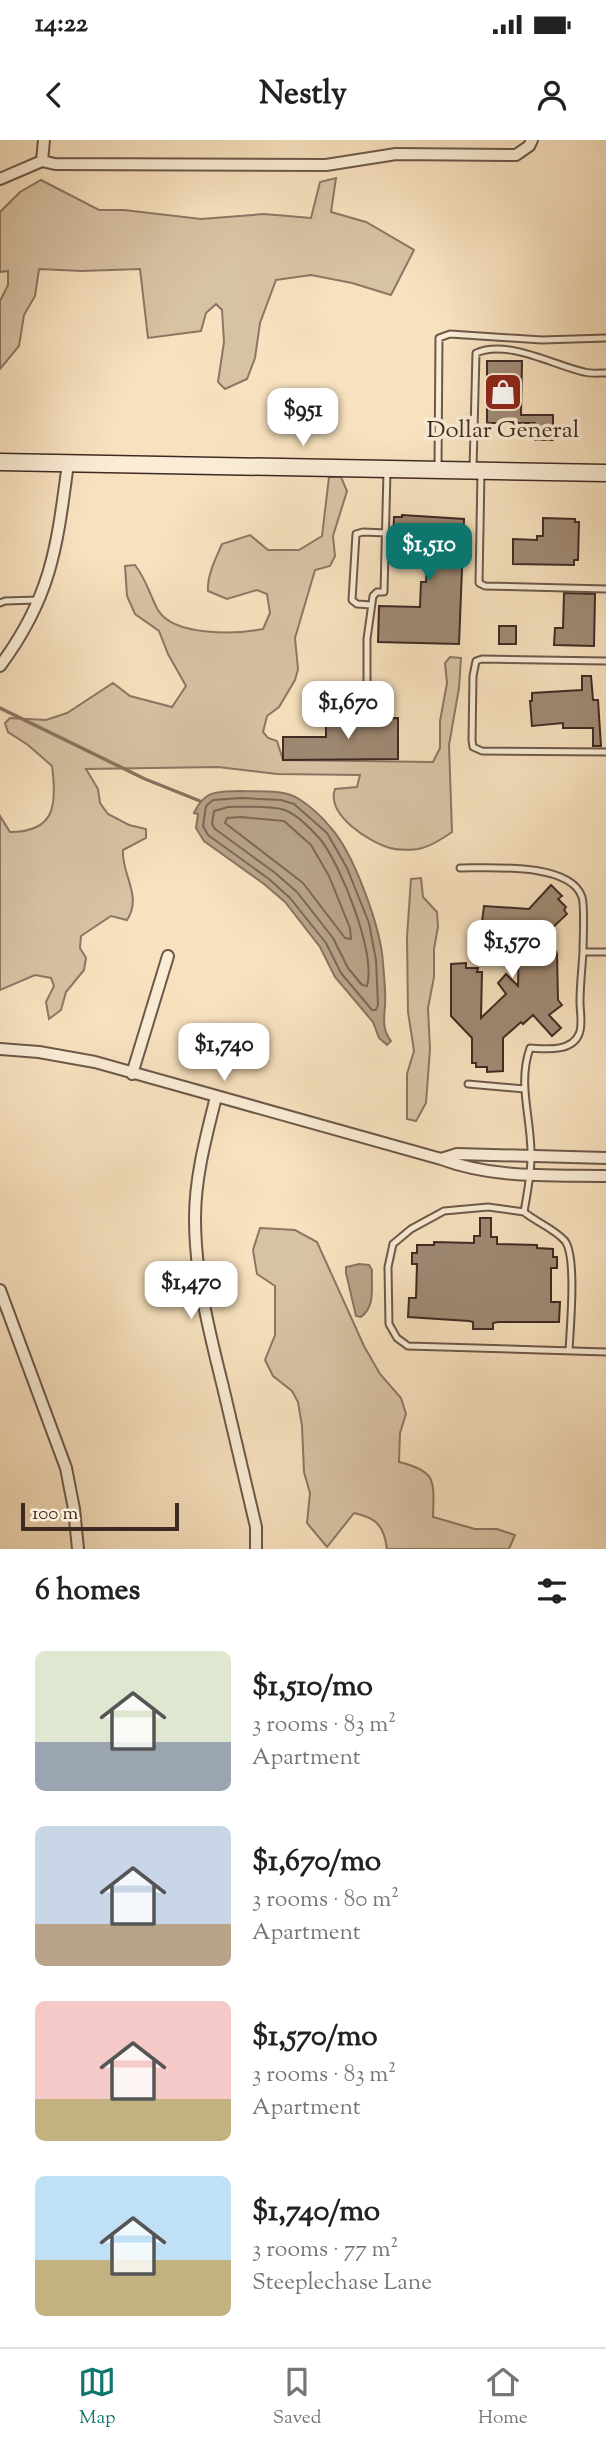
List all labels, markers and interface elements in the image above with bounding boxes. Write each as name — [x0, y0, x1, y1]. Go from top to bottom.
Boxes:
text: 14:22 — [35, 6, 88, 43]
text: Nestly — [259, 72, 347, 118]
icon: back — [35, 76, 73, 114]
icon: person — [533, 76, 571, 114]
shop icon: Dollar General — [482, 371, 524, 413]
pin: $951 — [262, 388, 344, 448]
text: $951 — [283, 394, 323, 427]
place label: Dollar General — [427, 414, 580, 448]
pin: $1,510 — [372, 524, 486, 583]
text: $1,510 — [402, 529, 456, 562]
pin: $1,670 — [291, 682, 405, 741]
text: $1,670 — [318, 687, 378, 720]
pin: $1,570 — [455, 920, 569, 980]
text: $1,570 — [483, 926, 541, 959]
pin: $1,740 — [167, 1024, 281, 1083]
text: $1,740 — [194, 1029, 254, 1062]
pin: $1,470 — [134, 1262, 248, 1321]
text: $1,470 — [161, 1267, 221, 1300]
scale bar — [21, 1500, 178, 1532]
text: 100 m — [32, 1501, 78, 1528]
text: 6 homes — [35, 1570, 140, 1613]
icon: filters — [533, 1572, 571, 1610]
text: $1,510/mo — [252, 1666, 373, 1709]
icon: home — [91, 1679, 175, 1763]
text: 3 rooms · 83 m² — [252, 1709, 396, 1742]
text: Apartment — [252, 1742, 361, 1775]
text: $1,670/mo — [252, 1841, 381, 1884]
icon: home — [91, 1854, 175, 1938]
text: 3 rooms · 80 m² — [252, 1884, 399, 1917]
text: Apartment — [252, 1917, 361, 1950]
text: $1,570/mo — [252, 2016, 378, 2059]
icon: home — [91, 2029, 175, 2113]
text: 3 rooms · 83 m² — [252, 2059, 396, 2092]
text: Apartment — [252, 2092, 361, 2125]
text: $1,740/mo — [252, 2191, 380, 2234]
icon: home — [91, 2204, 175, 2288]
text: 3 rooms · 77 m² — [252, 2234, 398, 2267]
text: Steeplechase Lane — [252, 2267, 432, 2300]
tab: Map — [78, 2363, 116, 2432]
tab: Saved — [273, 2363, 321, 2432]
tab: Home — [478, 2363, 528, 2432]

